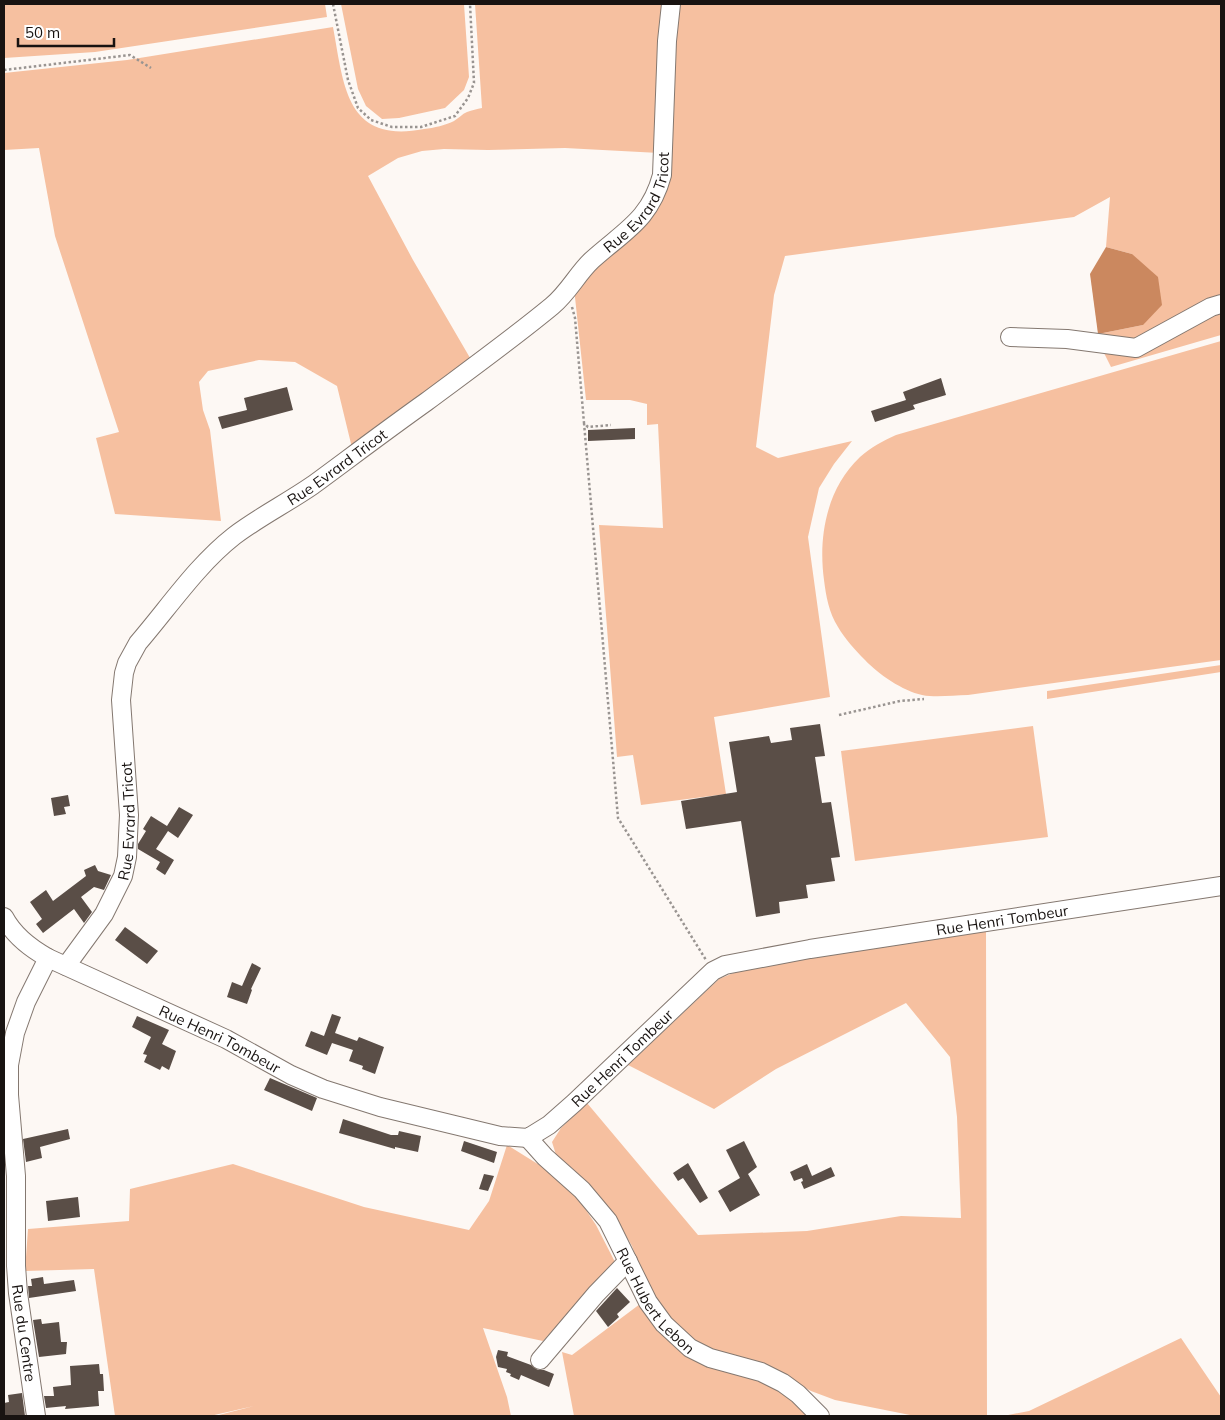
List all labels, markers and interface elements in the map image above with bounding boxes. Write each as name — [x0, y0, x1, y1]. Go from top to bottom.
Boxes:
scale bar — [18, 15, 114, 47]
text: 50 m — [25, 23, 60, 42]
street label: Rue Evrard Tricot — [599, 152, 672, 256]
street label: Rue Evrard Tricot — [283, 424, 390, 509]
street label: Rue Evrard Tricot — [113, 762, 139, 882]
street label: Rue Henri Tombeur — [935, 900, 1070, 939]
street label: Rue Henri Tombeur — [156, 1000, 285, 1077]
street label: Rue Henri Tombeur — [567, 1004, 677, 1110]
street label: Rue Hubert Lebon — [613, 1244, 699, 1357]
street label: Rue du Centre — [8, 1283, 40, 1383]

